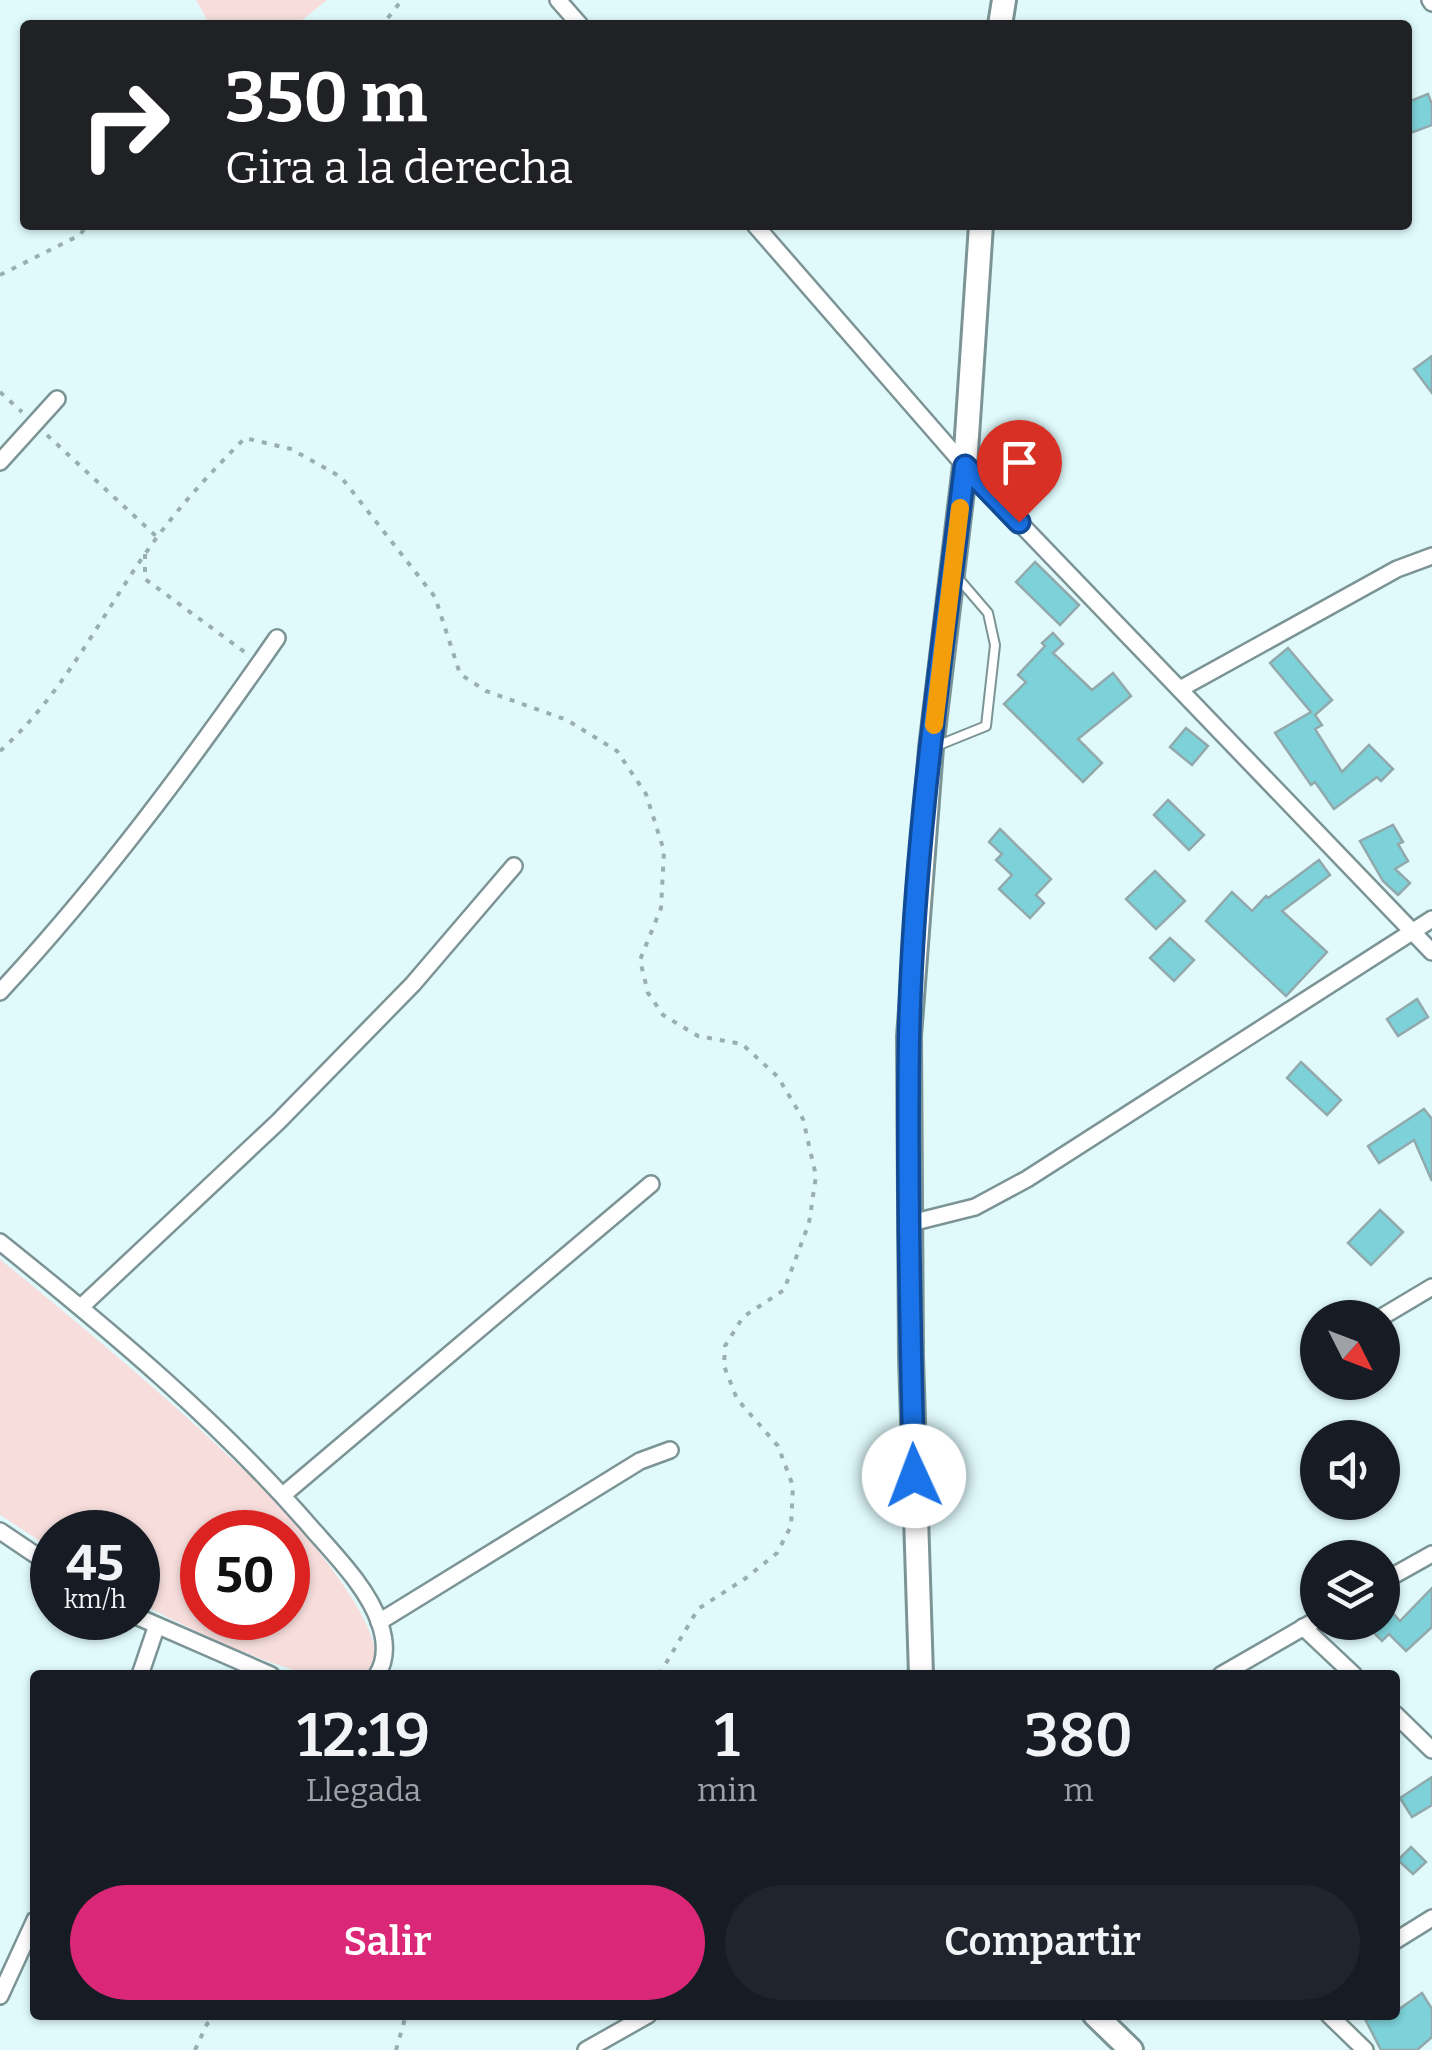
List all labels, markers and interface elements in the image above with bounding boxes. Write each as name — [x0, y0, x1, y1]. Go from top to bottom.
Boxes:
text: 350 m — [225, 56, 427, 140]
icon: right — [60, 60, 190, 190]
text: Gira a la derecha — [225, 141, 573, 195]
pin — [977, 420, 1062, 523]
icon: arrive — [992, 435, 1047, 490]
north arrow — [1300, 1300, 1400, 1400]
map controls — [1300, 1300, 1400, 1640]
button: sound — [1300, 1420, 1400, 1520]
position arrow — [862, 1424, 966, 1528]
speed limit sign: 50 — [180, 1510, 310, 1640]
text: 45 — [66, 1533, 124, 1593]
button: layers — [1300, 1540, 1400, 1640]
text: km/h — [64, 1585, 126, 1615]
text: 12:19 — [297, 1700, 430, 1772]
text: 1 — [714, 1700, 740, 1772]
text: 380 — [1024, 1700, 1133, 1772]
text: Llegada — [306, 1771, 421, 1809]
text: min — [697, 1771, 757, 1809]
text: m — [1063, 1771, 1094, 1809]
button: Salir — [70, 1885, 705, 2000]
button: Compartir — [725, 1885, 1360, 2000]

